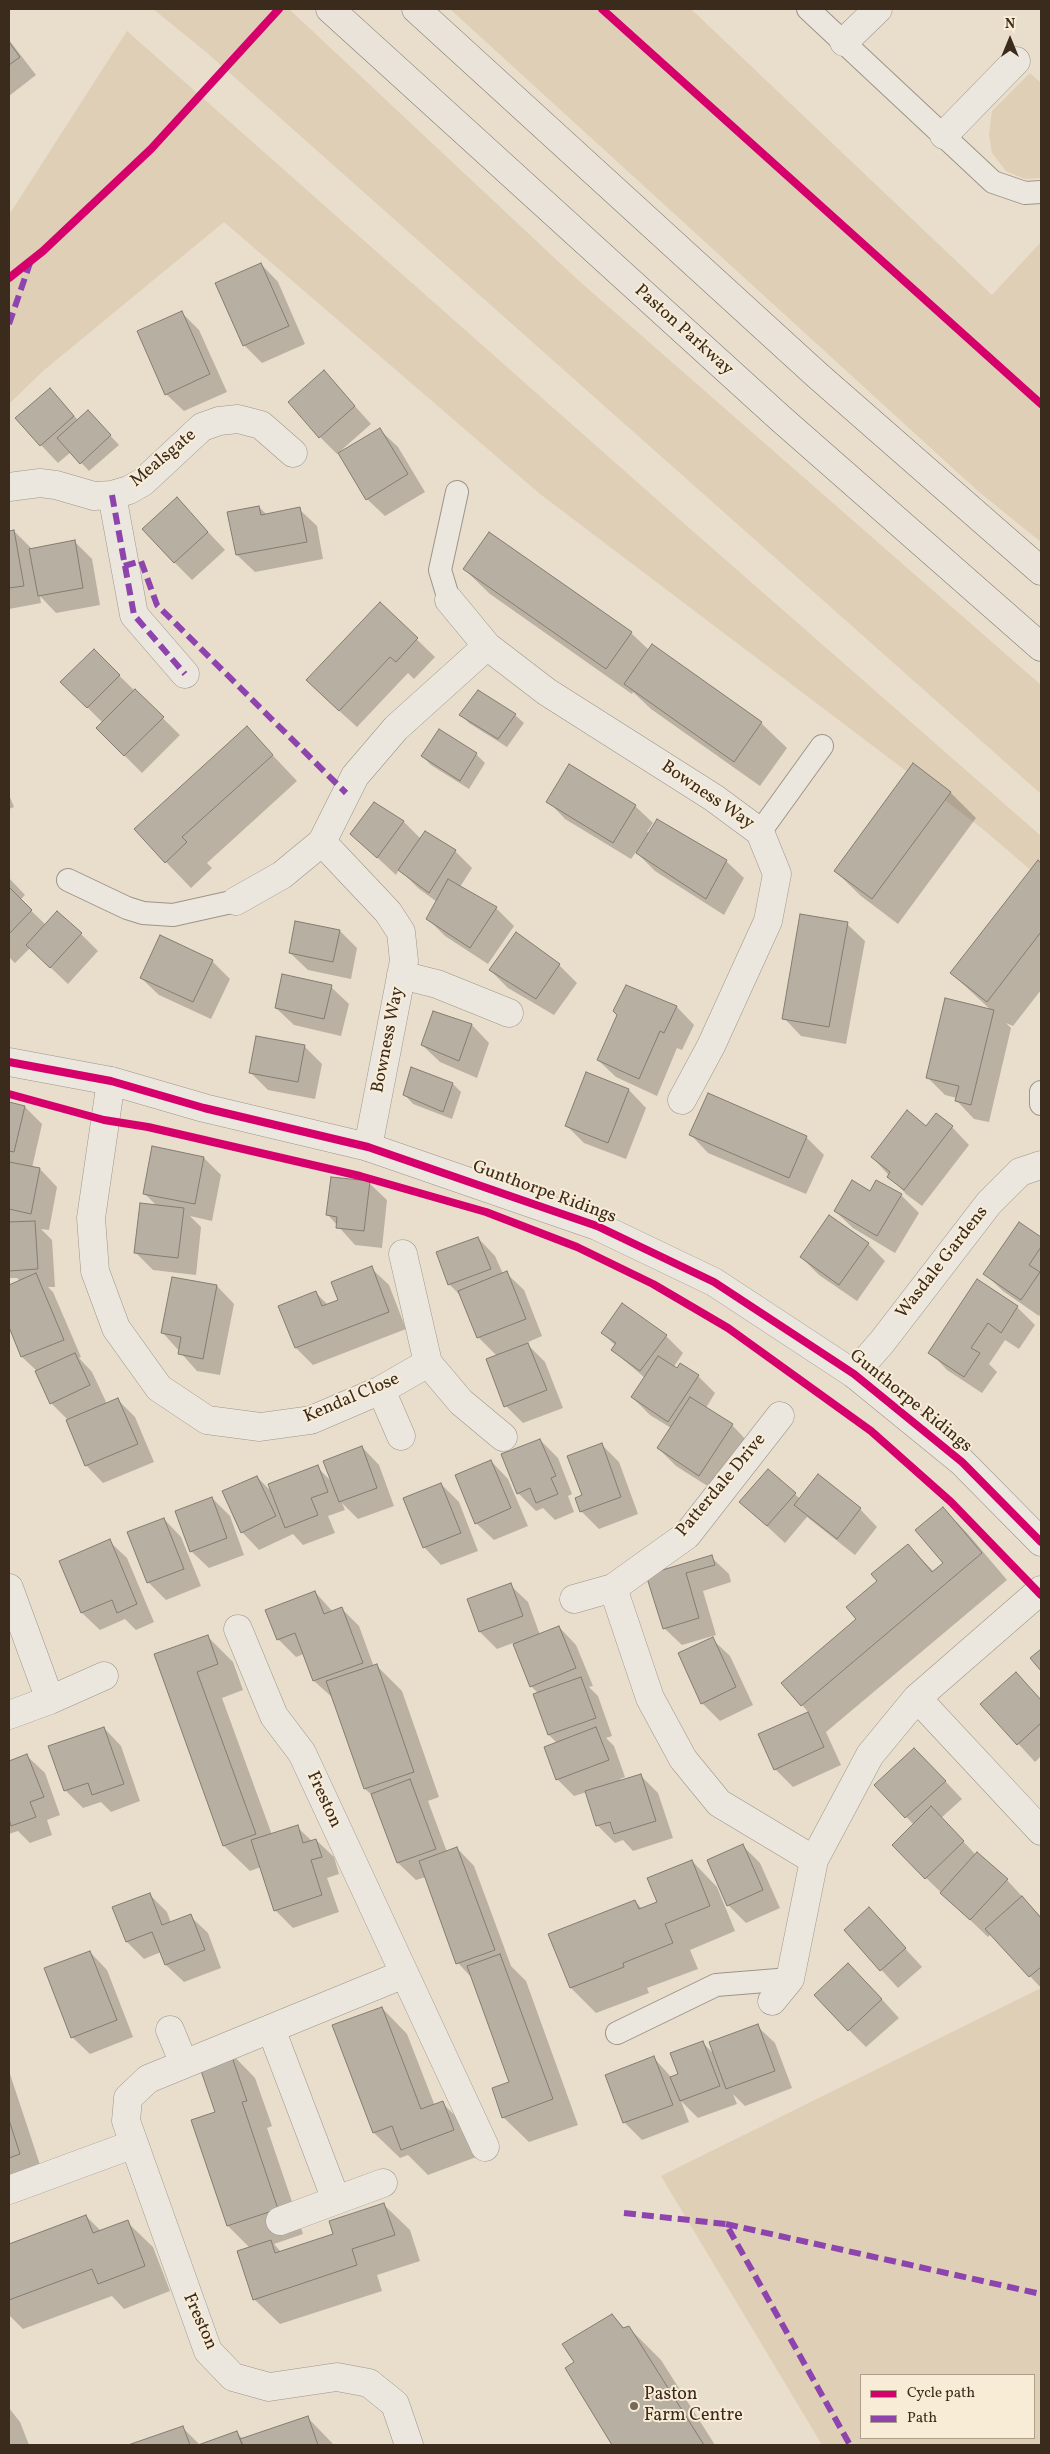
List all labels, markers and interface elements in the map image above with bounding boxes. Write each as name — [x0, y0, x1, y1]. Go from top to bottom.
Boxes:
north arrow — [985, 15, 1035, 65]
text: N — [1005, 15, 1015, 34]
street label: Paston Parkway — [629, 281, 737, 381]
street label: Mealsgate — [127, 425, 201, 493]
street label: Bowness Way — [656, 757, 758, 835]
street label: Bowness Way — [368, 985, 410, 1095]
street label: Gunthorpe Ridings — [469, 1157, 619, 1229]
street label: Wasdale Gardens — [892, 1202, 994, 1324]
street label: Gunthorpe Ridings — [844, 1346, 976, 1458]
street label: Kendal Close — [301, 1369, 403, 1429]
street label: Patterdale Drive — [673, 1430, 771, 1542]
street label: Freston — [301, 1768, 345, 1832]
street label: Freston — [177, 2290, 221, 2354]
legend — [860, 2374, 1035, 2439]
text: Cycle path — [907, 2383, 975, 2404]
place label: Paston Farm Centre — [644, 2385, 743, 2428]
marker: Paston Farm Centre — [628, 2400, 640, 2412]
text: Path — [907, 2408, 937, 2429]

